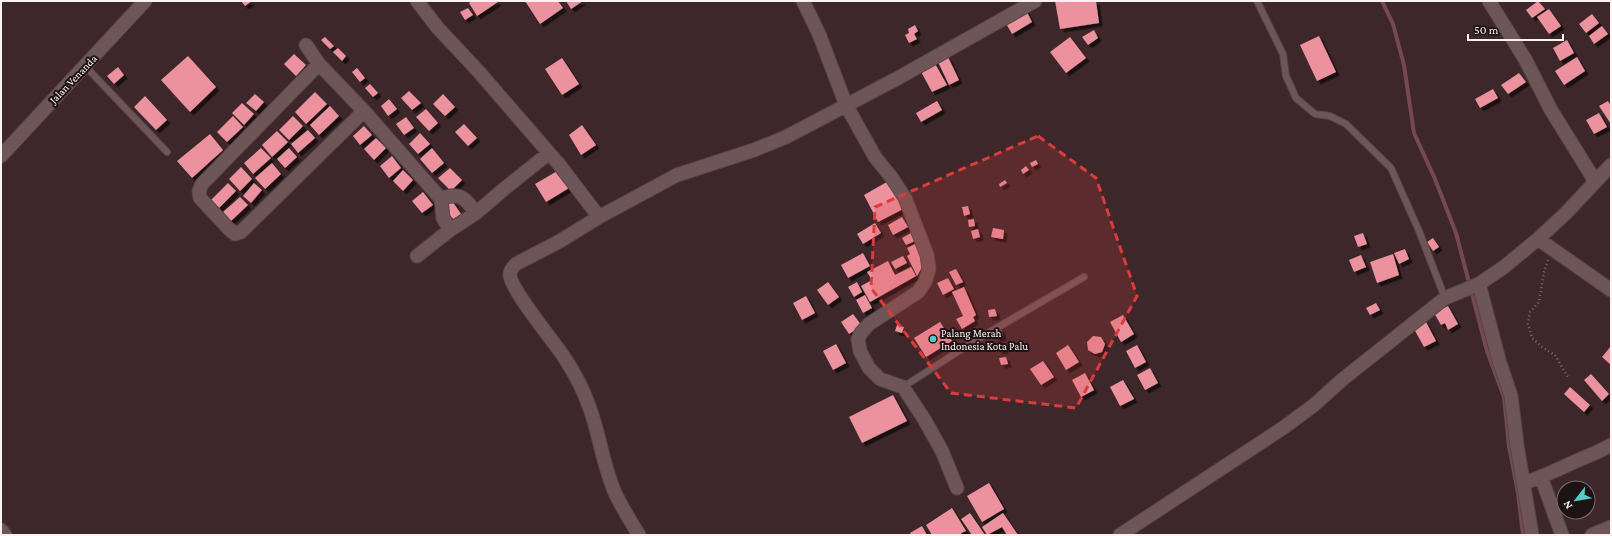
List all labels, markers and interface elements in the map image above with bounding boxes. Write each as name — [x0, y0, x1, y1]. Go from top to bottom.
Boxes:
scale bar — [1468, 16, 1563, 42]
text: 50 m — [1474, 23, 1499, 37]
street label: Jalan Venanda — [46, 52, 100, 107]
place label: Palang Merah Indonesia Kota Palu — [941, 327, 1028, 352]
marker: Palang Merah Indonesia Kota Palu — [928, 334, 938, 344]
north arrow — [1556, 480, 1596, 520]
text: N — [1560, 498, 1575, 511]

